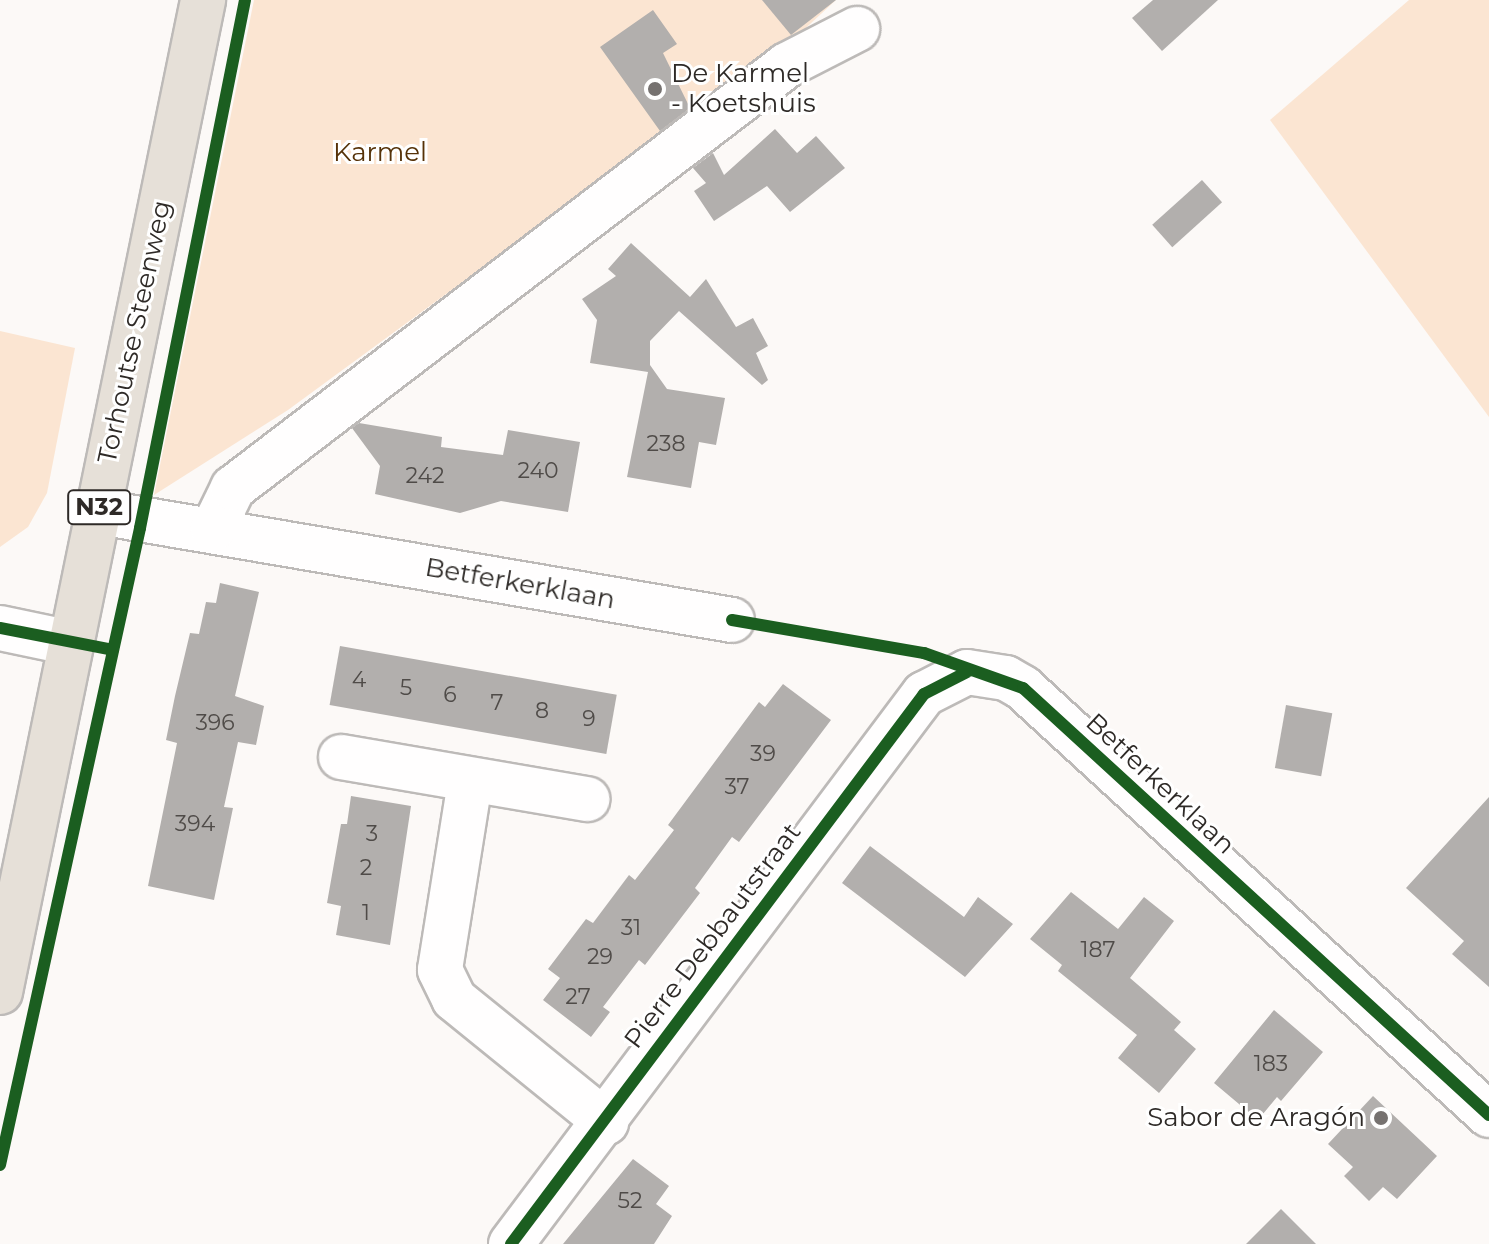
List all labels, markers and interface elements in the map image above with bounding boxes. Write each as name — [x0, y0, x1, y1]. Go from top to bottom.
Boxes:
place label: De Karmel - Koetshuis — [671, 58, 816, 120]
marker: De Karmel - Koetshuis — [646, 80, 664, 98]
park label: Karmel — [333, 137, 427, 169]
street label: Torhoutse Steenweg — [92, 198, 178, 466]
house number: 238 — [647, 431, 685, 457]
house number: 240 — [517, 458, 559, 484]
house number: 242 — [406, 463, 444, 489]
road number: N32 — [67, 487, 131, 527]
street label: Betferkerklaan — [423, 552, 617, 616]
house number: 4 — [352, 667, 366, 693]
house number: 5 — [400, 675, 412, 701]
house number: 6 — [443, 682, 457, 708]
house number: 7 — [491, 690, 503, 716]
house number: 8 — [535, 698, 549, 724]
house number: 9 — [582, 706, 596, 732]
street label: Betferkerklaan — [1079, 707, 1241, 861]
house number: 396 — [195, 710, 235, 736]
house number: 39 — [750, 741, 776, 767]
house number: 37 — [724, 774, 750, 800]
house number: 394 — [175, 811, 215, 837]
street label: Pierre Debbautstraat — [618, 817, 808, 1055]
house number: 3 — [366, 821, 378, 847]
house number: 2 — [360, 855, 372, 881]
house number: 1 — [362, 900, 370, 926]
house number: 31 — [621, 915, 641, 941]
house number: 187 — [1081, 937, 1115, 963]
house number: 29 — [587, 944, 613, 970]
house number: 27 — [565, 984, 591, 1010]
house number: 183 — [1254, 1051, 1288, 1077]
place label: Sabor de Aragón — [1147, 1102, 1365, 1134]
marker: Sabor de Aragón — [1372, 1109, 1390, 1127]
house number: 52 — [618, 1188, 642, 1214]

